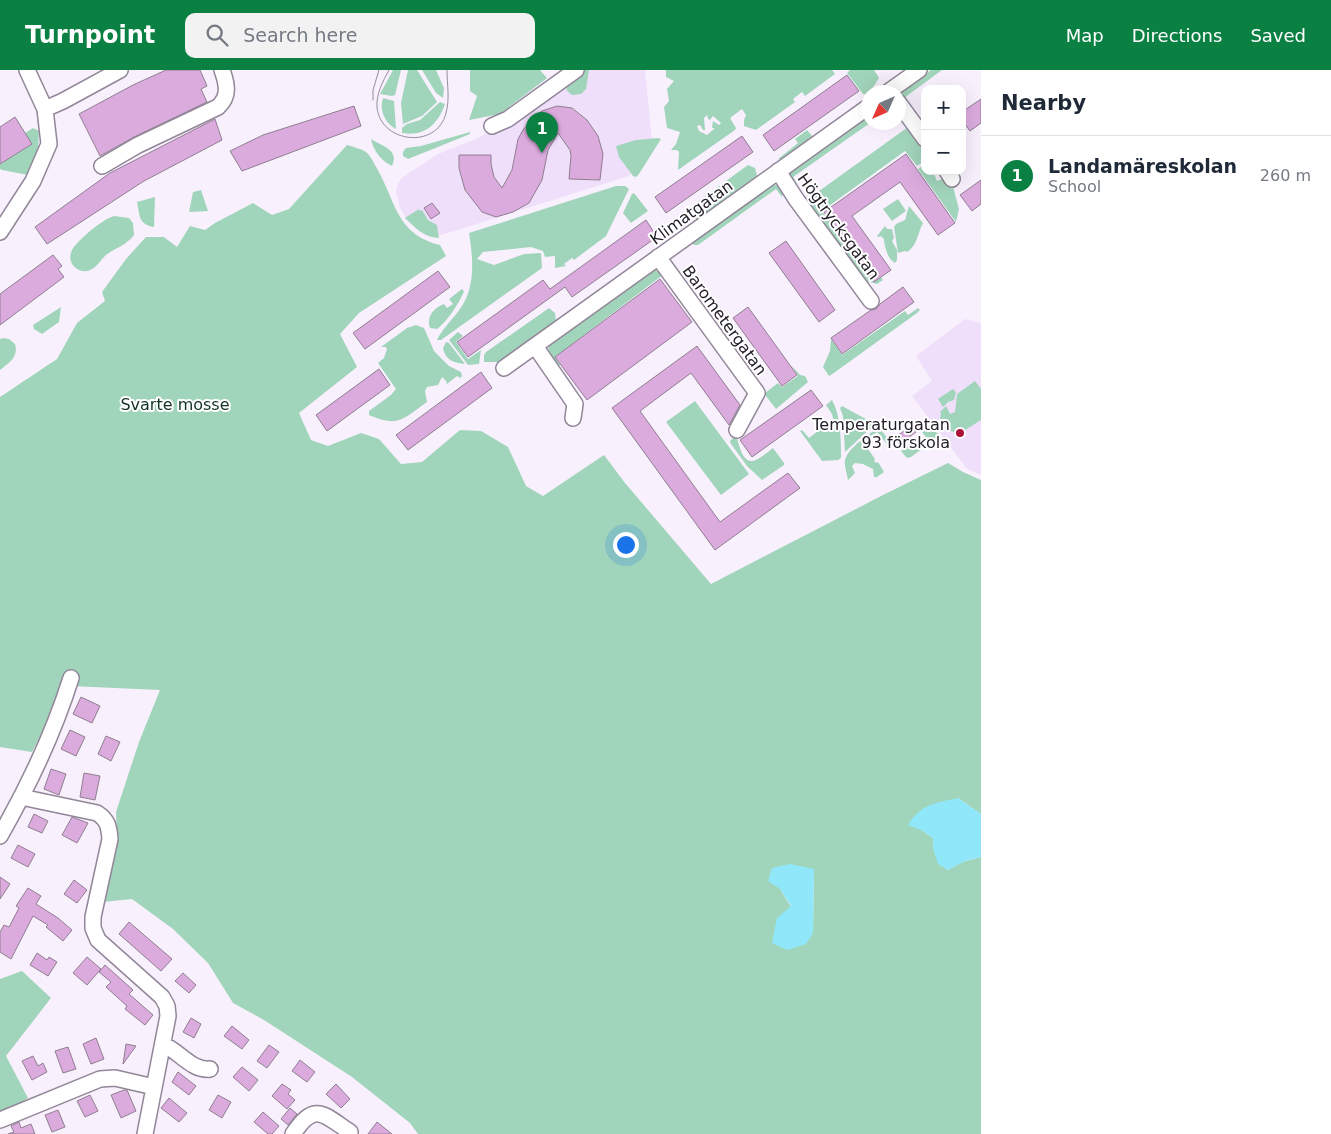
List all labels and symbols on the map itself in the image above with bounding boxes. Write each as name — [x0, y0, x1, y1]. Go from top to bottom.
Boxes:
north arrow — [861, 85, 906, 130]
pin: 1 — [526, 112, 558, 153]
street label: Högtrycksgatan — [794, 169, 884, 283]
street label: Klimatgatan — [646, 176, 736, 249]
street label: Barometergatan — [678, 262, 771, 379]
park label: Svarte mosse — [120, 395, 230, 414]
place label: Temperaturgatan 93 förskola — [811, 415, 950, 452]
marker: Temperaturgatan 93 förskola — [954, 427, 966, 439]
your location — [613, 532, 639, 558]

